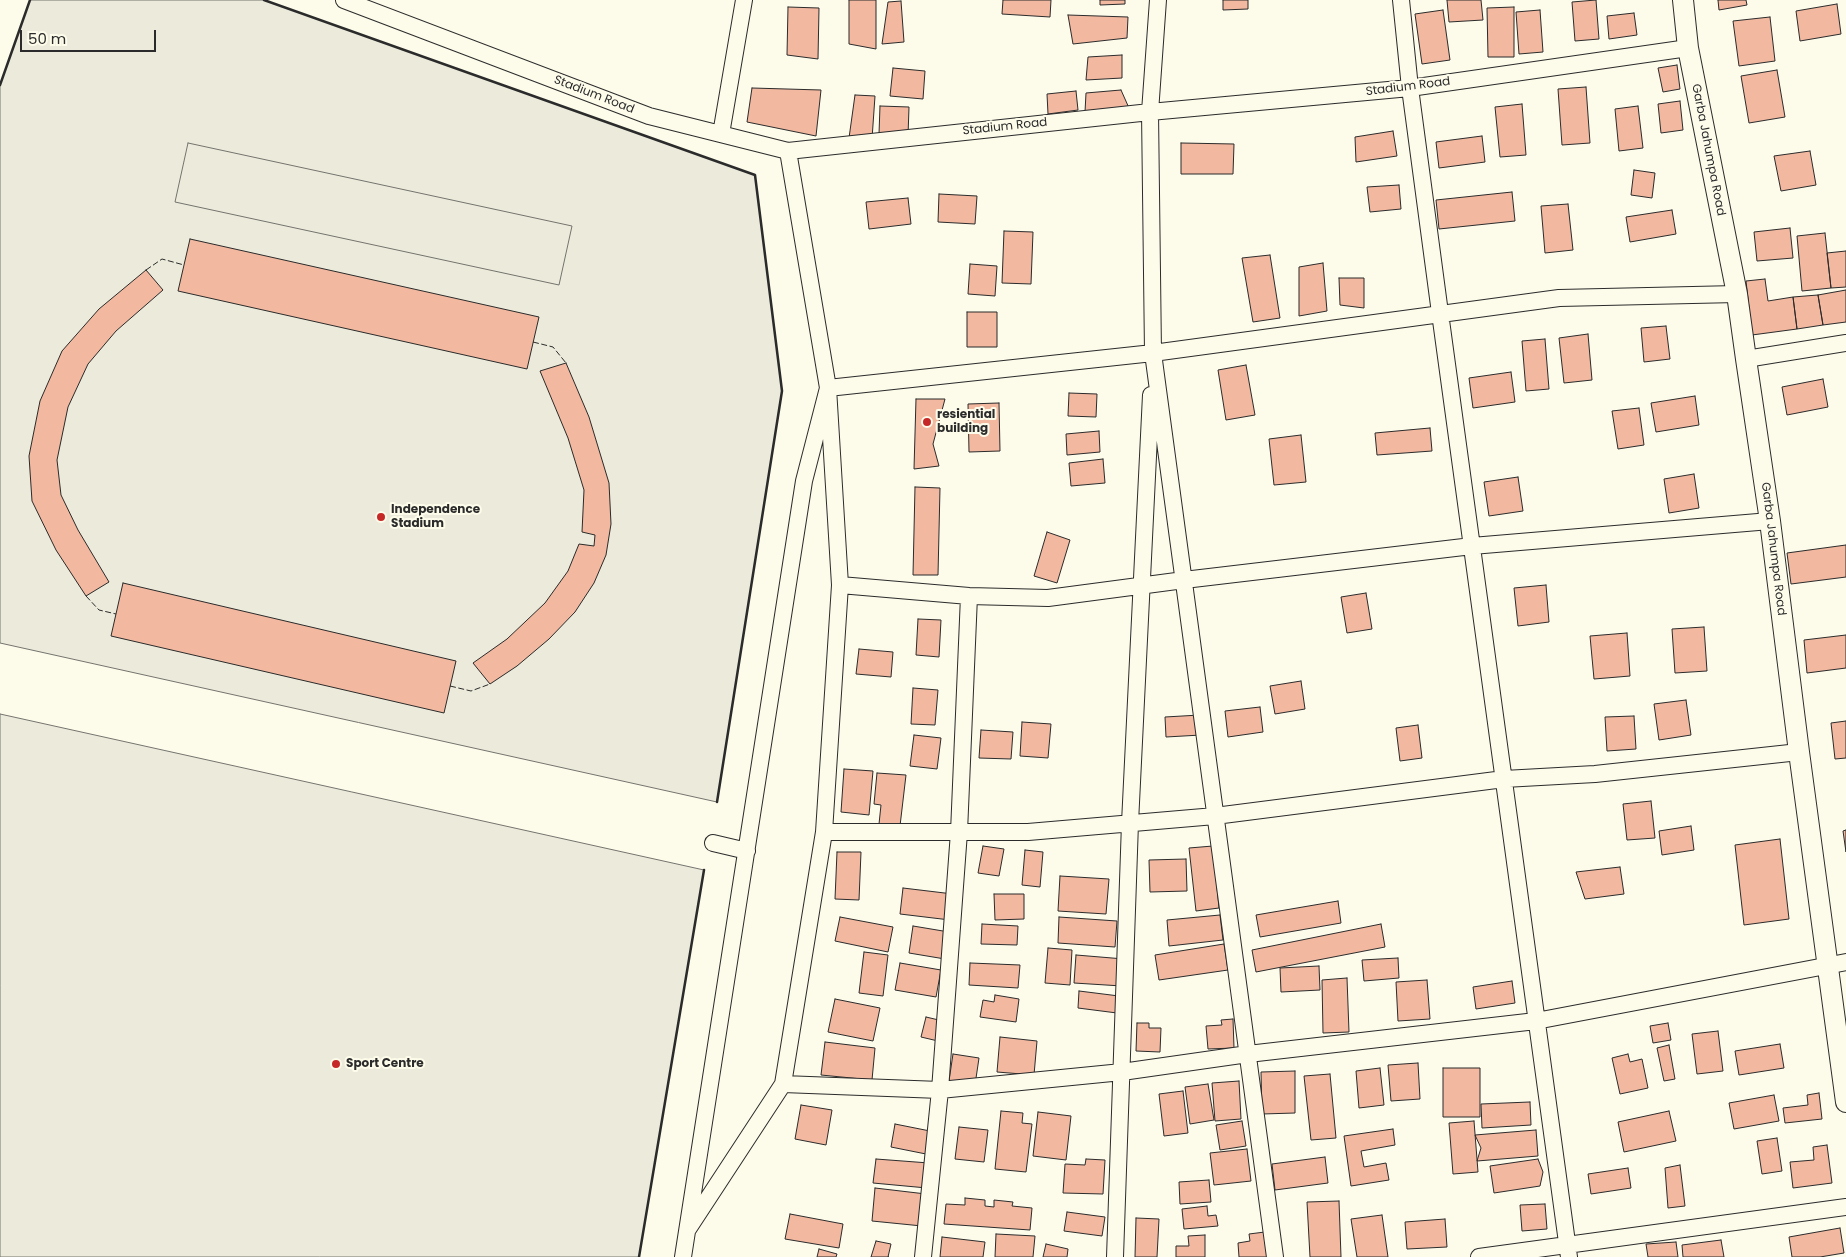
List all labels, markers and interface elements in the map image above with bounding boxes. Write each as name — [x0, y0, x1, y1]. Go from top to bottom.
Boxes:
scale bar — [22, 20, 159, 52]
text: 50 m — [28, 28, 66, 49]
street label: Stadium Road — [552, 73, 636, 117]
street label: Stadium Road — [1365, 75, 1451, 99]
street label: Garba Jahumpa Road — [1688, 83, 1728, 217]
street label: Stadium Road — [962, 115, 1048, 139]
place label: resiential building — [937, 408, 995, 436]
marker: resiential building — [921, 416, 933, 428]
street label: Garba Jahumpa Road — [1758, 482, 1788, 616]
place label: Independence Stadium — [391, 503, 480, 531]
marker: Independence Stadium — [375, 511, 387, 523]
place label: Sport Centre — [346, 1057, 424, 1071]
marker: Sport Centre — [330, 1058, 342, 1070]

